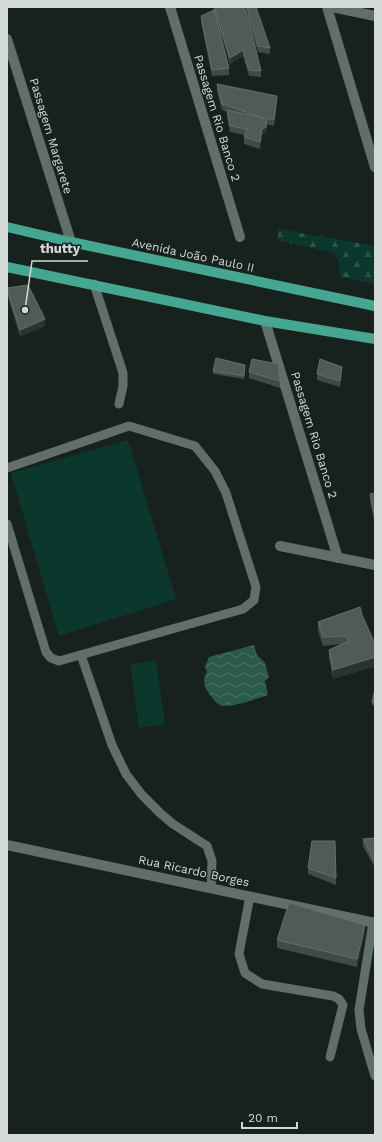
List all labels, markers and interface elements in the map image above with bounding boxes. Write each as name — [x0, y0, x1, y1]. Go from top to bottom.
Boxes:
street label: Passagem Rio Banco 2 — [191, 53, 243, 183]
street label: Passagem Margarete — [27, 76, 75, 196]
street label: Avenida João Paulo II — [131, 235, 255, 275]
callout: thutty — [32, 236, 88, 261]
text: thutty — [40, 241, 81, 256]
street label: Passagem Rio Banco 2 — [288, 370, 340, 500]
street label: Rua Ricardo Borges — [137, 852, 251, 890]
scale bar — [242, 1104, 297, 1130]
text: 20 m — [248, 1111, 278, 1125]

